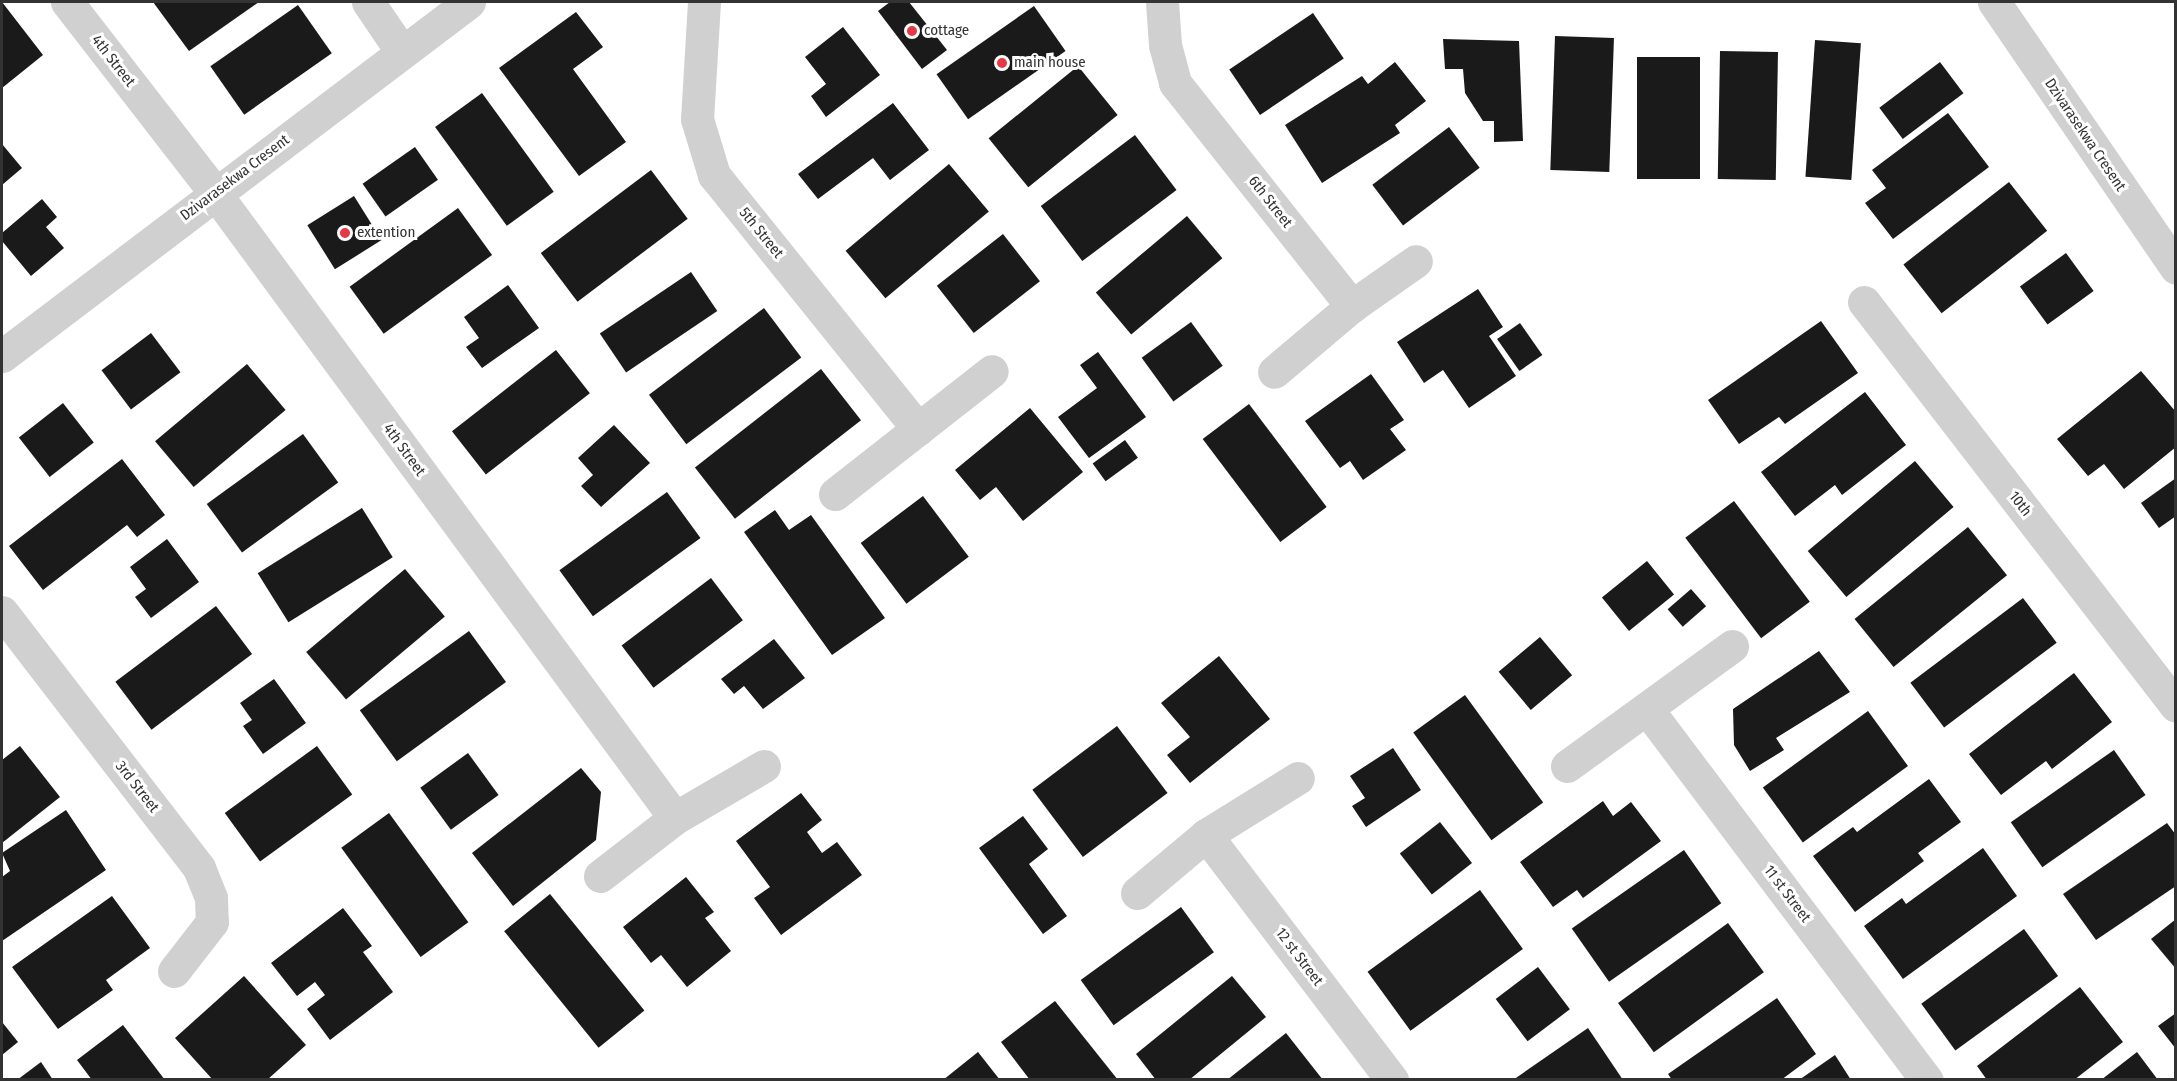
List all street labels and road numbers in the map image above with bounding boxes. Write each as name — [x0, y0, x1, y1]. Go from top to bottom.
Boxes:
street label: 4th Street — [87, 32, 139, 90]
street label: Dzivarasekwa Cresent — [2041, 75, 2129, 195]
street label: Dzivarasekwa Cresent — [177, 131, 293, 225]
street label: 6th Street — [1244, 173, 1296, 231]
street label: 5th Street — [735, 204, 787, 262]
street label: 4th Street — [379, 420, 429, 480]
street label: 10th — [2005, 488, 2035, 520]
street label: 3rd Street — [111, 758, 163, 816]
street label: 11 st Street — [1760, 862, 1814, 926]
street label: 12 st Street — [1271, 925, 1327, 989]

